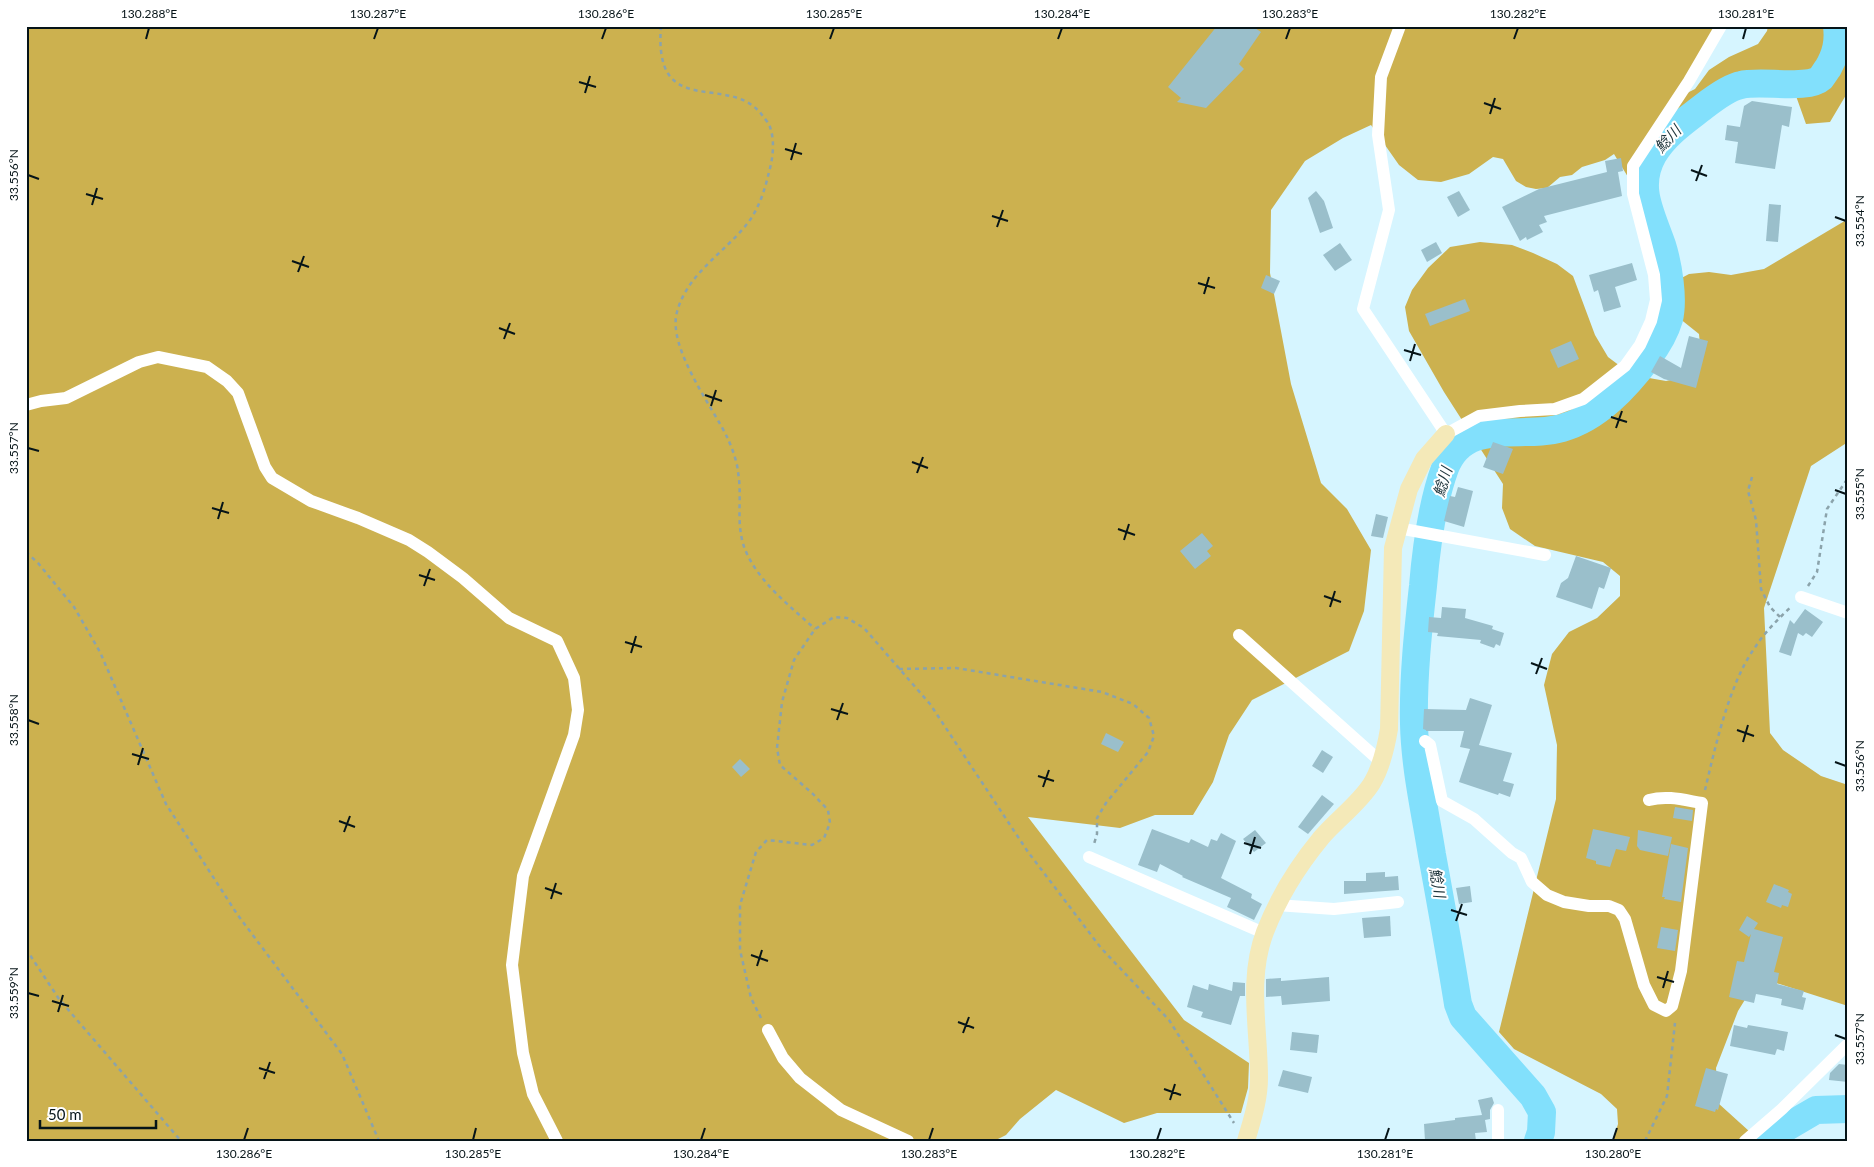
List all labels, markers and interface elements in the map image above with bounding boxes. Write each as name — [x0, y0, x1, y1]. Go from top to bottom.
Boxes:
text: 130.288°E — [121, 6, 177, 21]
text: 130.287°E — [350, 6, 406, 21]
text: 130.286°E — [578, 6, 634, 21]
text: 130.285°E — [806, 6, 862, 21]
text: 130.284°E — [1034, 6, 1090, 21]
text: 130.283°E — [1262, 6, 1318, 21]
text: 130.282°E — [1490, 6, 1546, 21]
text: 130.281°E — [1718, 6, 1774, 21]
water label: 鯰川 — [1650, 120, 1685, 155]
text: 33.556°N — [6, 149, 21, 201]
text: 33.554°N — [1852, 195, 1867, 247]
text: 33.557°N — [6, 422, 21, 474]
water label: 鯰川 — [1429, 463, 1456, 499]
text: 33.555°N — [1852, 468, 1867, 520]
text: 33.558°N — [6, 694, 21, 746]
text: 33.556°N — [1852, 740, 1867, 792]
water label: 鯰川 — [1427, 866, 1450, 901]
text: 33.559°N — [6, 967, 21, 1019]
text: 33.557°N — [1852, 1013, 1867, 1065]
scale bar — [40, 1097, 156, 1129]
text: 50 m — [48, 1105, 82, 1123]
text: 130.286°E — [216, 1146, 272, 1161]
text: 130.285°E — [445, 1146, 501, 1161]
text: 130.284°E — [673, 1146, 729, 1161]
text: 130.283°E — [901, 1146, 957, 1161]
text: 130.282°E — [1129, 1146, 1185, 1161]
text: 130.281°E — [1357, 1146, 1413, 1161]
text: 130.280°E — [1585, 1146, 1641, 1161]

